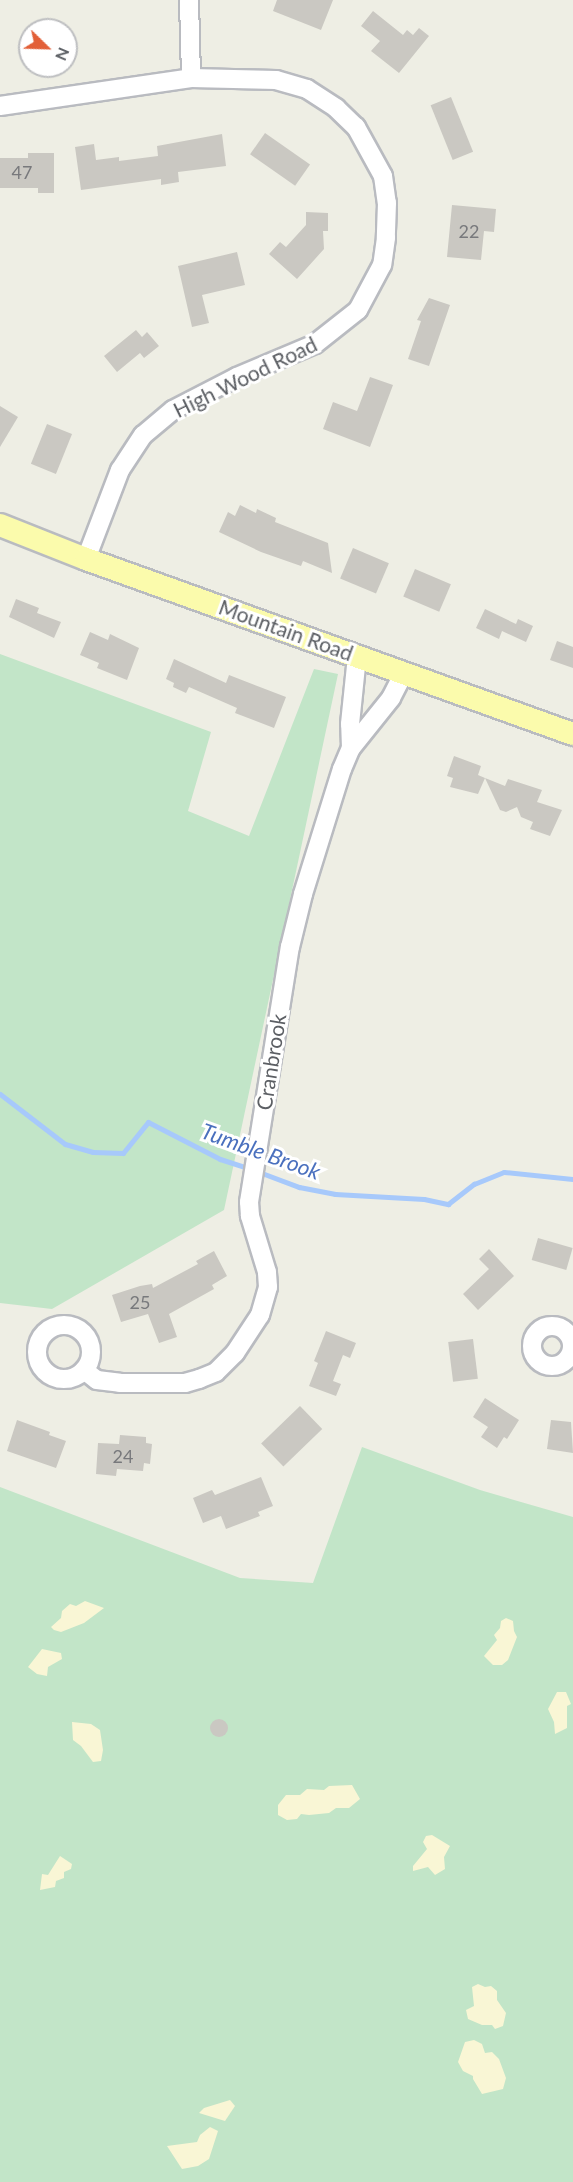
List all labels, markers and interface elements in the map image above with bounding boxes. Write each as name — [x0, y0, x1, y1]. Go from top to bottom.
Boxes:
north arrow — [18, 18, 78, 78]
text: N — [52, 45, 74, 64]
house number: 47 — [12, 161, 32, 183]
house number: 22 — [459, 220, 479, 242]
street label: High Wood Road — [169, 331, 321, 423]
street label: Mountain Road — [215, 594, 357, 666]
street label: Cranbrook — [251, 1012, 291, 1112]
water label: Tumble Brook — [198, 1117, 324, 1185]
house number: 25 — [130, 1291, 150, 1313]
house number: 24 — [113, 1445, 133, 1467]

